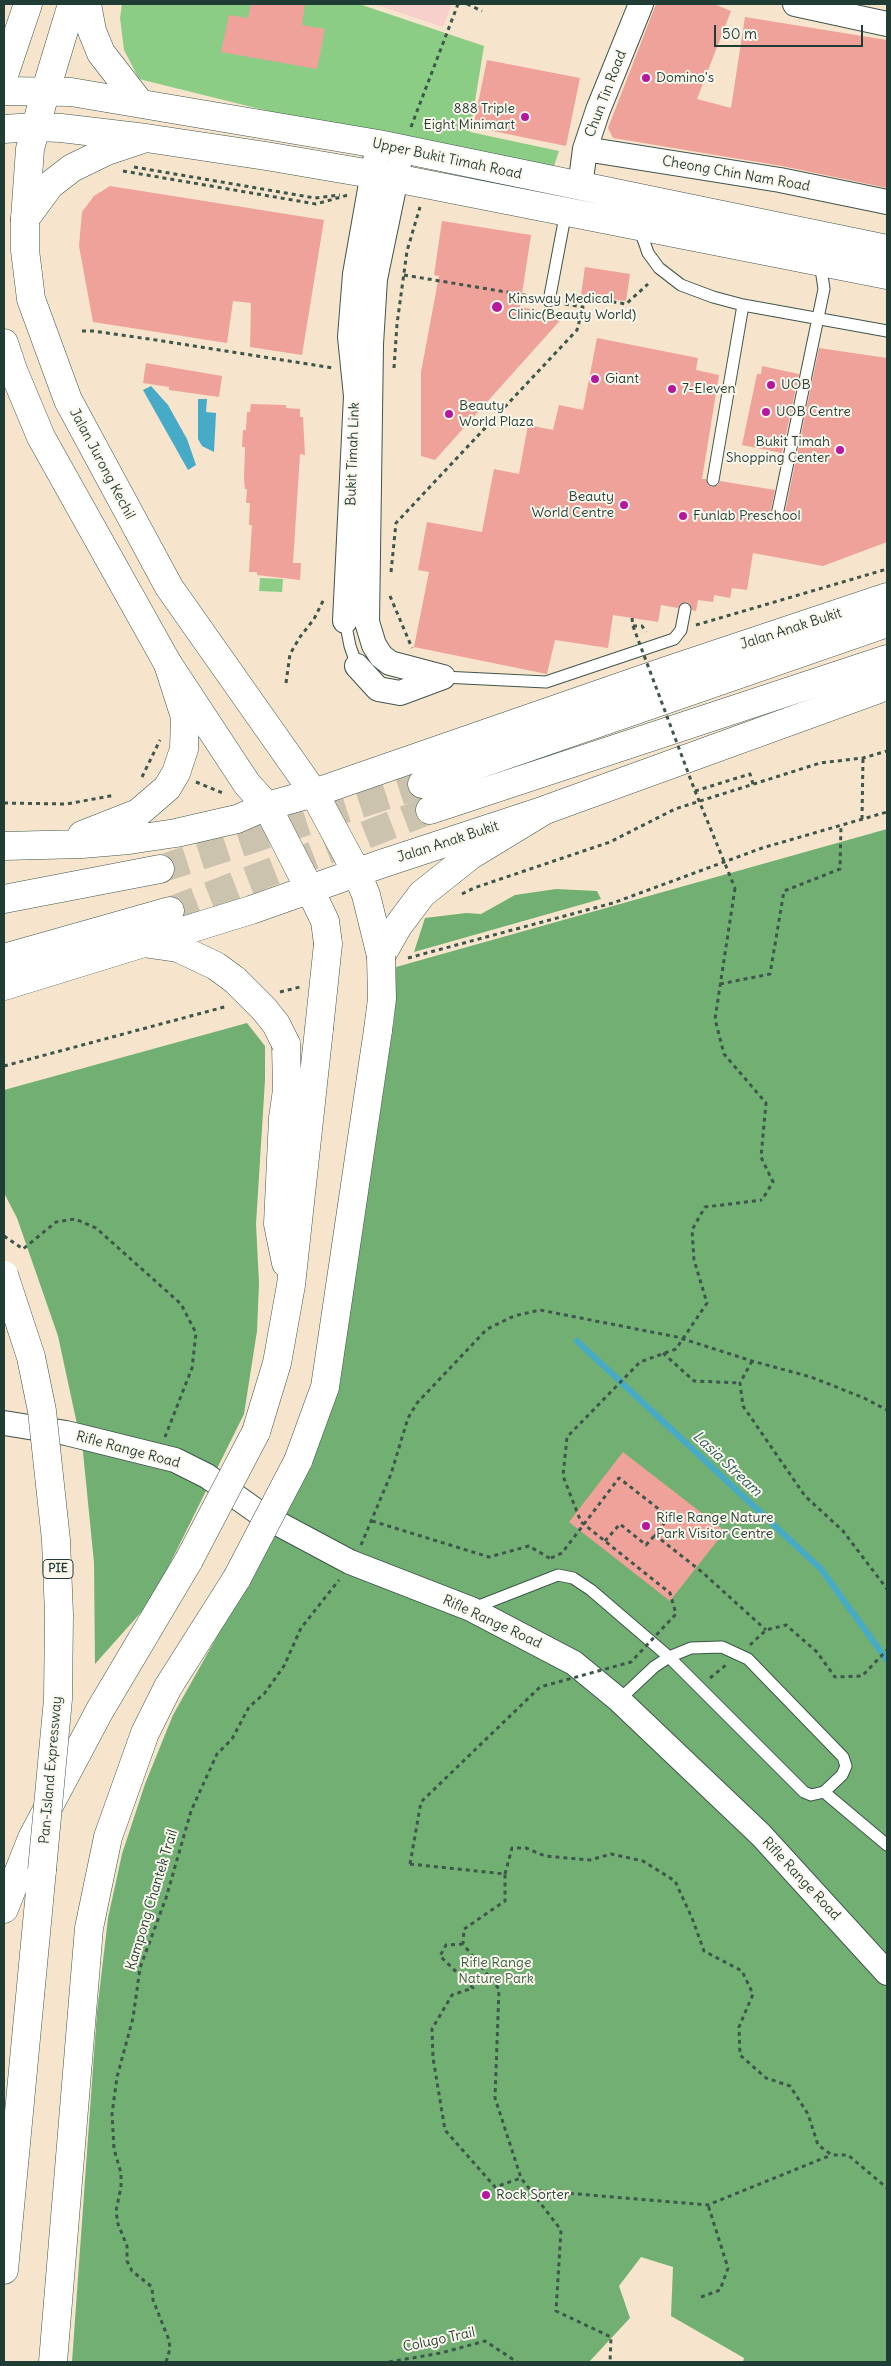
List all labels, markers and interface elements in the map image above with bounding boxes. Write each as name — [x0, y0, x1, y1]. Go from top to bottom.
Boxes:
scale bar — [716, 15, 865, 47]
text: 50 m — [722, 24, 757, 43]
street label: Chun Tin Road — [582, 48, 630, 140]
place label: Domino's — [656, 70, 714, 86]
marker: Domino's — [640, 72, 652, 84]
place label: 888 Triple Eight Minimart — [423, 101, 515, 134]
marker: 888 Triple Eight Minimart — [519, 111, 531, 123]
street label: Upper Bukit Timah Road — [371, 135, 523, 183]
street label: Cheong Chin Nam Road — [661, 153, 811, 195]
place label: Kinsway Medical Clinic(Beauty World) — [508, 291, 636, 324]
marker: Kinsway Medical Clinic(Beauty World) — [490, 300, 504, 314]
place label: Giant — [605, 371, 639, 387]
marker: Giant — [589, 373, 601, 385]
place label: UOB — [781, 377, 811, 393]
marker: UOB — [765, 379, 777, 391]
place label: 7-Eleven — [682, 381, 736, 397]
marker: 7-Eleven — [666, 383, 678, 395]
place label: Beauty World Plaza — [459, 398, 534, 431]
street label: Bukit Timah Link — [343, 402, 363, 506]
place label: UOB Centre — [776, 404, 851, 420]
street label: Jalan Jurong Kechil — [66, 406, 138, 522]
marker: UOB Centre — [760, 406, 772, 418]
marker: Beauty World Plaza — [443, 408, 455, 420]
place label: Bukit Timah Shopping Center — [726, 434, 830, 467]
marker: Bukit Timah Shopping Center — [834, 444, 846, 456]
place label: Beauty World Centre — [532, 489, 614, 522]
marker: Beauty World Centre — [618, 499, 630, 511]
place label: Funlab Preschool — [693, 508, 801, 524]
marker: Funlab Preschool — [677, 510, 689, 522]
street label: Jalan Anak Bukit — [738, 605, 844, 653]
street label: Jalan Anak Bukit — [395, 818, 501, 866]
street label: Rifle Range Road — [74, 1428, 182, 1472]
water label: Lasia Stream — [689, 1428, 765, 1500]
place label: Rifle Range Nature Park Visitor Centre — [656, 1510, 774, 1542]
marker: Rifle Range Nature Park Visitor Centre — [640, 1520, 652, 1532]
road number: PIE — [43, 1560, 73, 1578]
street label: Rifle Range Road — [440, 1592, 544, 1652]
street label: Pan-Island Expressway — [36, 1695, 66, 1845]
street label: Kampong Chantek Trail — [123, 1828, 181, 1972]
street label: Rifle Range Road — [758, 1834, 844, 1924]
park label: Rifle Range Nature Park — [458, 1955, 534, 1988]
place label: Rock Sorter — [496, 2187, 569, 2203]
marker: Rock Sorter — [480, 2189, 492, 2201]
street label: Colugo Trail — [401, 2324, 477, 2356]

